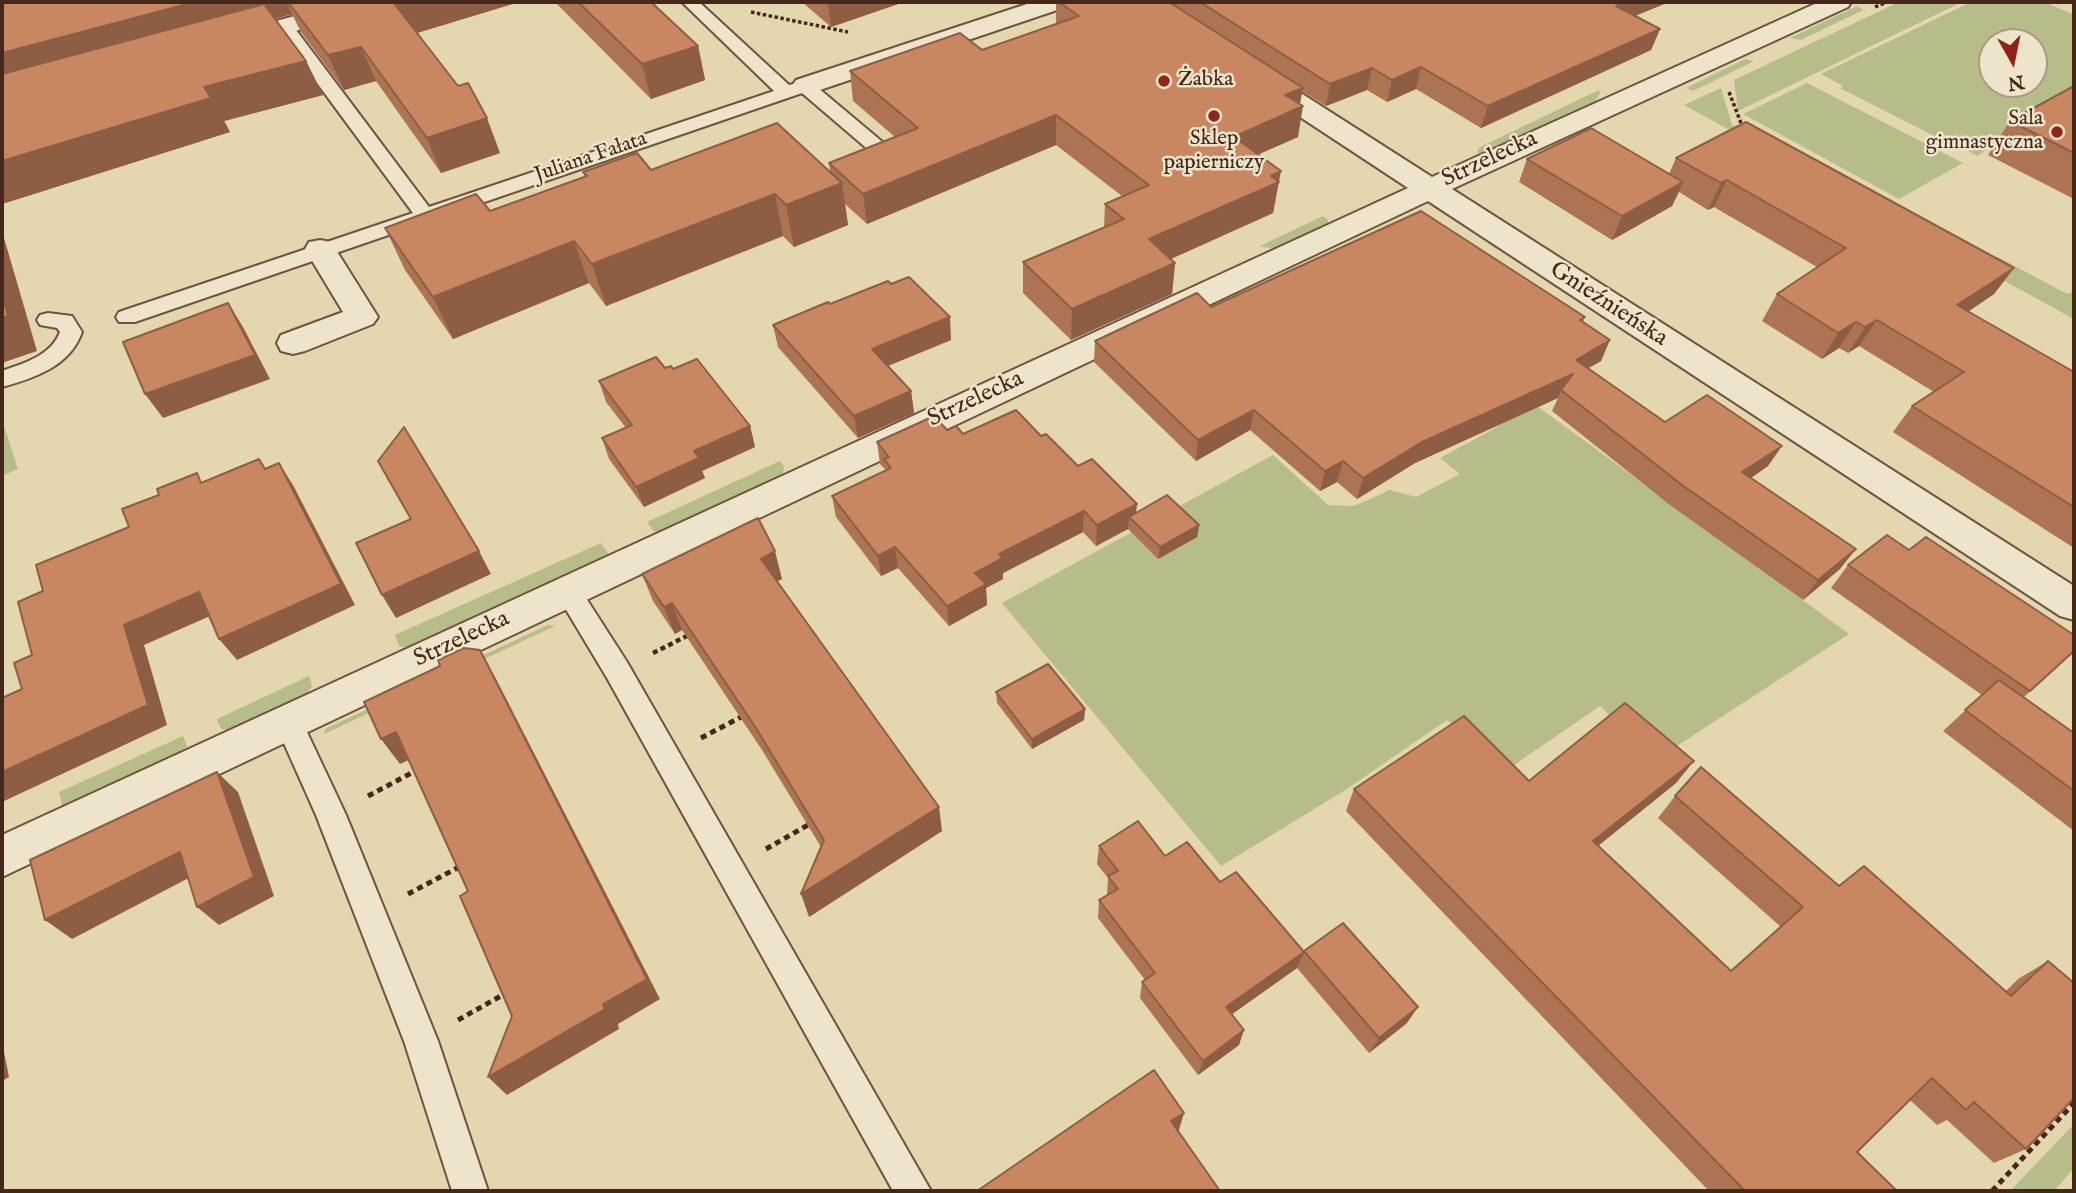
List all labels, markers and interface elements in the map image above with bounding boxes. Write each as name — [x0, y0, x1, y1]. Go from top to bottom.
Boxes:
north arrow — [1978, 28, 2048, 98]
place label: Żabka — [1178, 68, 1233, 94]
text: N — [2006, 69, 2026, 95]
marker: Żabka — [1156, 73, 1172, 89]
place label: Sala gimnastyczna — [1926, 107, 2043, 157]
marker: Sklep papierniczy — [1206, 108, 1222, 124]
marker: Sala gimnastyczna — [2049, 124, 2065, 140]
street label: Strzelecka — [1437, 125, 1543, 195]
street label: Juliana Fałata — [531, 127, 651, 189]
place label: Sklep papierniczy — [1164, 127, 1264, 177]
street label: Gnieźnieńska — [1544, 256, 1672, 354]
street label: Strzelecka — [923, 365, 1029, 435]
street label: Strzelecka — [409, 605, 515, 675]

